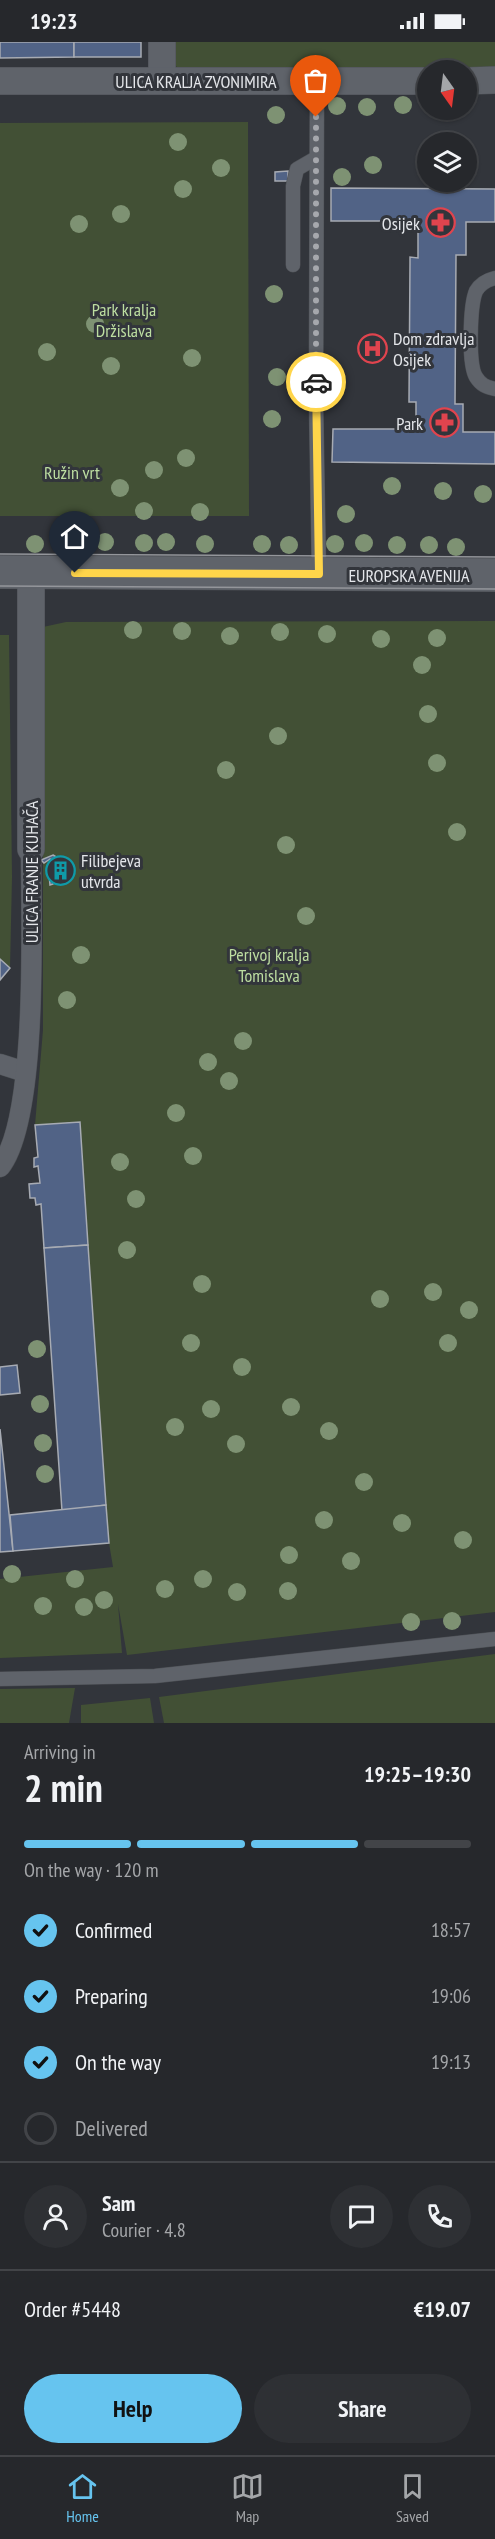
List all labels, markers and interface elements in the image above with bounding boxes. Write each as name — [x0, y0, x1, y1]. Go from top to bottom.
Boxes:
text: 19:23 — [30, 7, 78, 35]
pin — [290, 55, 341, 117]
north arrow — [417, 60, 477, 120]
map controls — [417, 60, 477, 192]
icon: bag — [299, 64, 332, 97]
street label: ULICA KRALJA ZVONIMIRA — [115, 70, 277, 93]
button: layers — [417, 132, 477, 192]
pharmacy icon: Osijek — [425, 207, 457, 239]
place label: Osijek — [382, 212, 420, 235]
park label: Park kralja Držislava — [92, 298, 156, 342]
place label: Dom zdravlja Osijek — [393, 327, 474, 371]
hospital icon: Dom zdravlja Osijek — [356, 332, 388, 364]
courier — [286, 352, 346, 412]
icon: car — [300, 366, 333, 399]
pharmacy icon: Park — [428, 407, 460, 439]
place label: Park — [396, 412, 423, 435]
park label: Ružin vrt — [44, 461, 100, 484]
pin — [49, 511, 100, 573]
icon: home — [58, 520, 91, 553]
street label: EUROPSKA AVENIJA — [348, 564, 470, 587]
street label: ULICA FRANJE KUHAČA — [20, 800, 43, 943]
place label: Filibejeva utvrda — [81, 849, 141, 893]
building icon: Filibejeva utvrda — [44, 854, 76, 886]
park label: Perivoj kralja Tomislava — [229, 943, 309, 987]
text: Arriving in — [24, 1739, 96, 1765]
text: 19:25–19:30 — [364, 1760, 471, 1788]
text: 2 min — [24, 1762, 103, 1813]
text: On the way · 120 m — [24, 1857, 159, 1883]
icon: check — [24, 1914, 57, 1947]
text: Confirmed — [75, 1916, 152, 1944]
text: 18:57 — [431, 1917, 471, 1943]
icon: check — [24, 1980, 57, 2013]
text: Preparing — [75, 1982, 148, 2010]
text: 19:06 — [431, 1983, 471, 2009]
icon: check — [24, 2046, 57, 2079]
text: On the way — [75, 2048, 161, 2076]
text: 19:13 — [431, 2049, 471, 2075]
text: Delivered — [75, 2114, 148, 2142]
button: person — [24, 2185, 87, 2248]
button: chat — [330, 2185, 393, 2248]
button: phone — [408, 2185, 471, 2248]
text: Sam — [102, 2189, 135, 2217]
text: Courier · 4.8 — [102, 2217, 186, 2243]
text: Order #5448 — [24, 2295, 121, 2323]
text: €19.07 — [414, 2295, 471, 2323]
button: Help — [24, 2374, 242, 2443]
button: Share — [254, 2374, 471, 2443]
tab: Home — [66, 2470, 99, 2526]
tab: Map — [231, 2470, 264, 2526]
tab: Saved — [396, 2470, 429, 2526]

